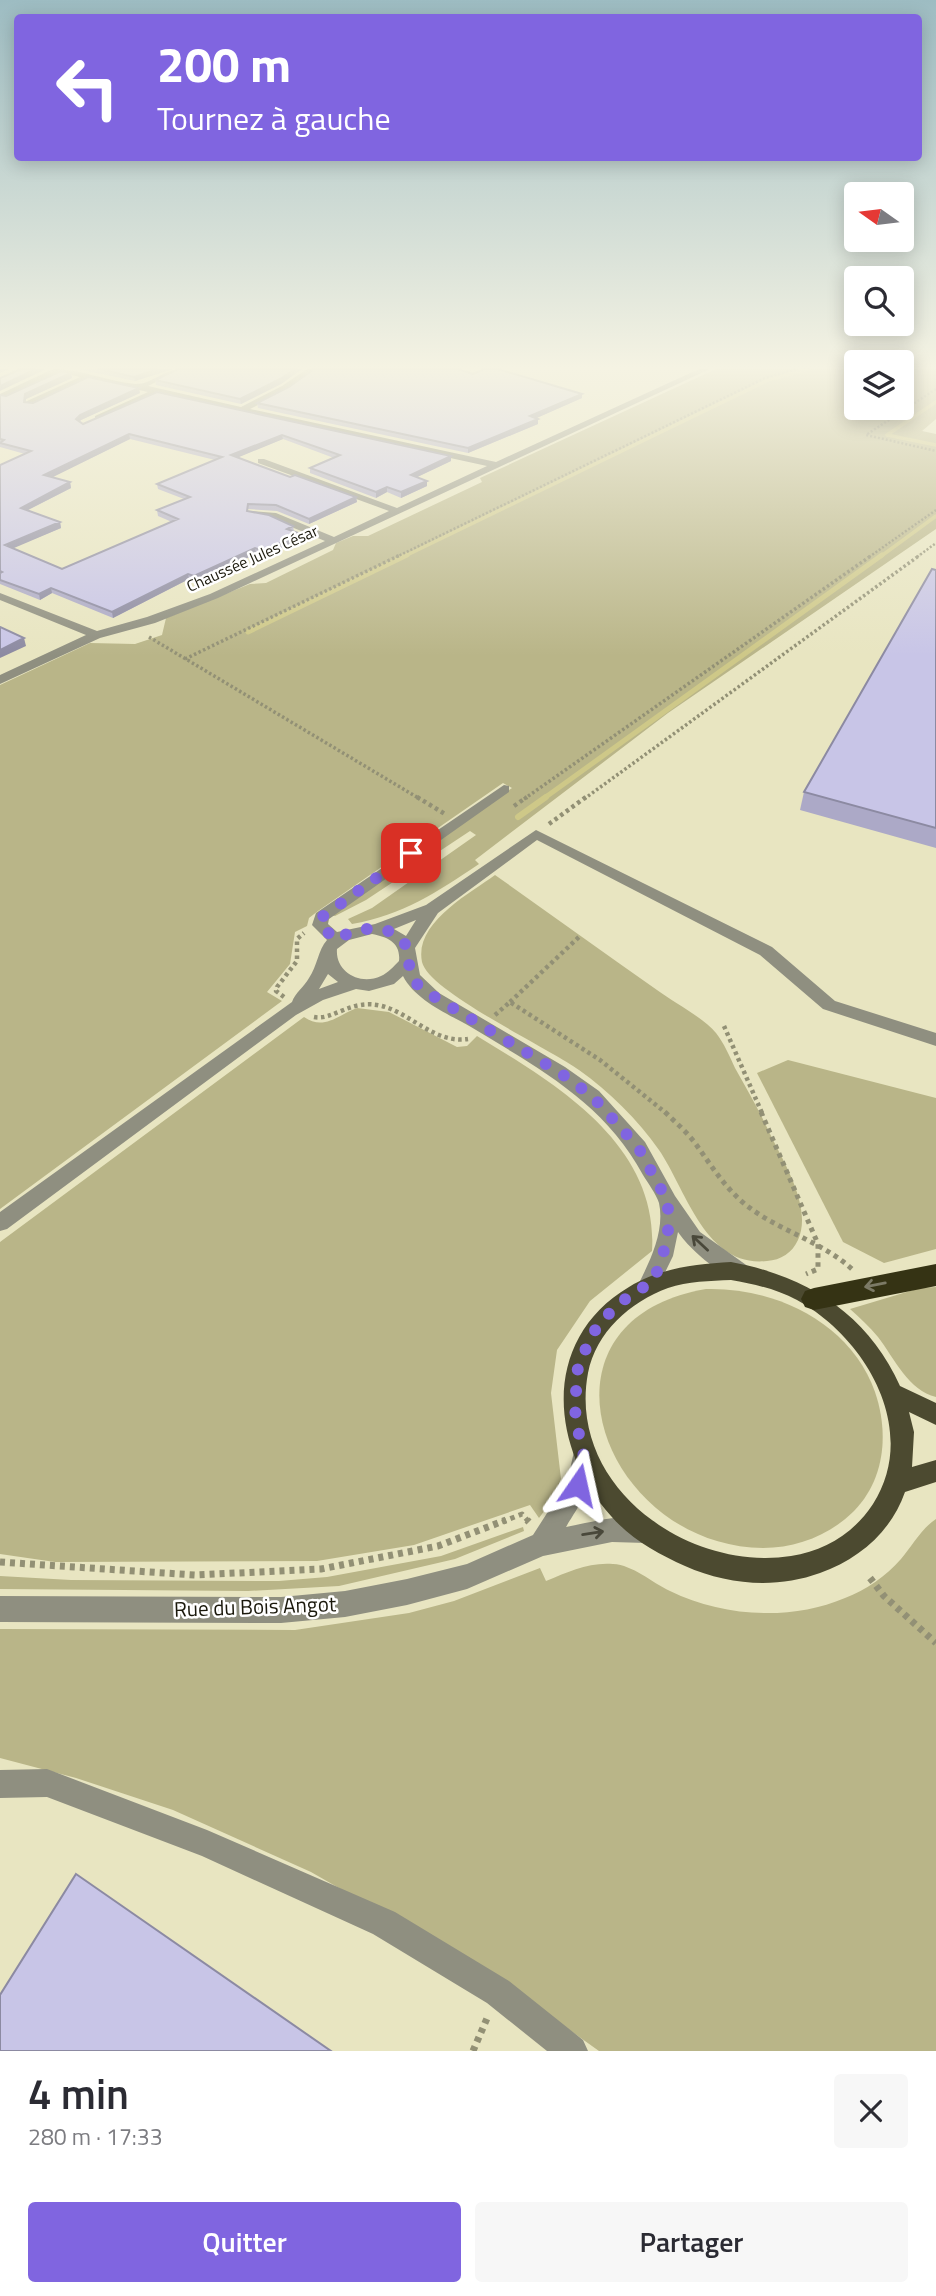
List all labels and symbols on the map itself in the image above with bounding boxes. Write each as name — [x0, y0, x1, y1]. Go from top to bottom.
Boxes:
north arrow — [844, 182, 914, 252]
street label: Chaussée Jules César — [182, 518, 322, 598]
pin — [381, 823, 441, 883]
one-way arrow — [691, 1235, 709, 1251]
one-way arrow — [864, 1279, 887, 1293]
position arrow — [541, 1448, 615, 1522]
one-way arrow — [582, 1526, 604, 1539]
street label: Rue du Bois Angot — [173, 1587, 337, 1625]

